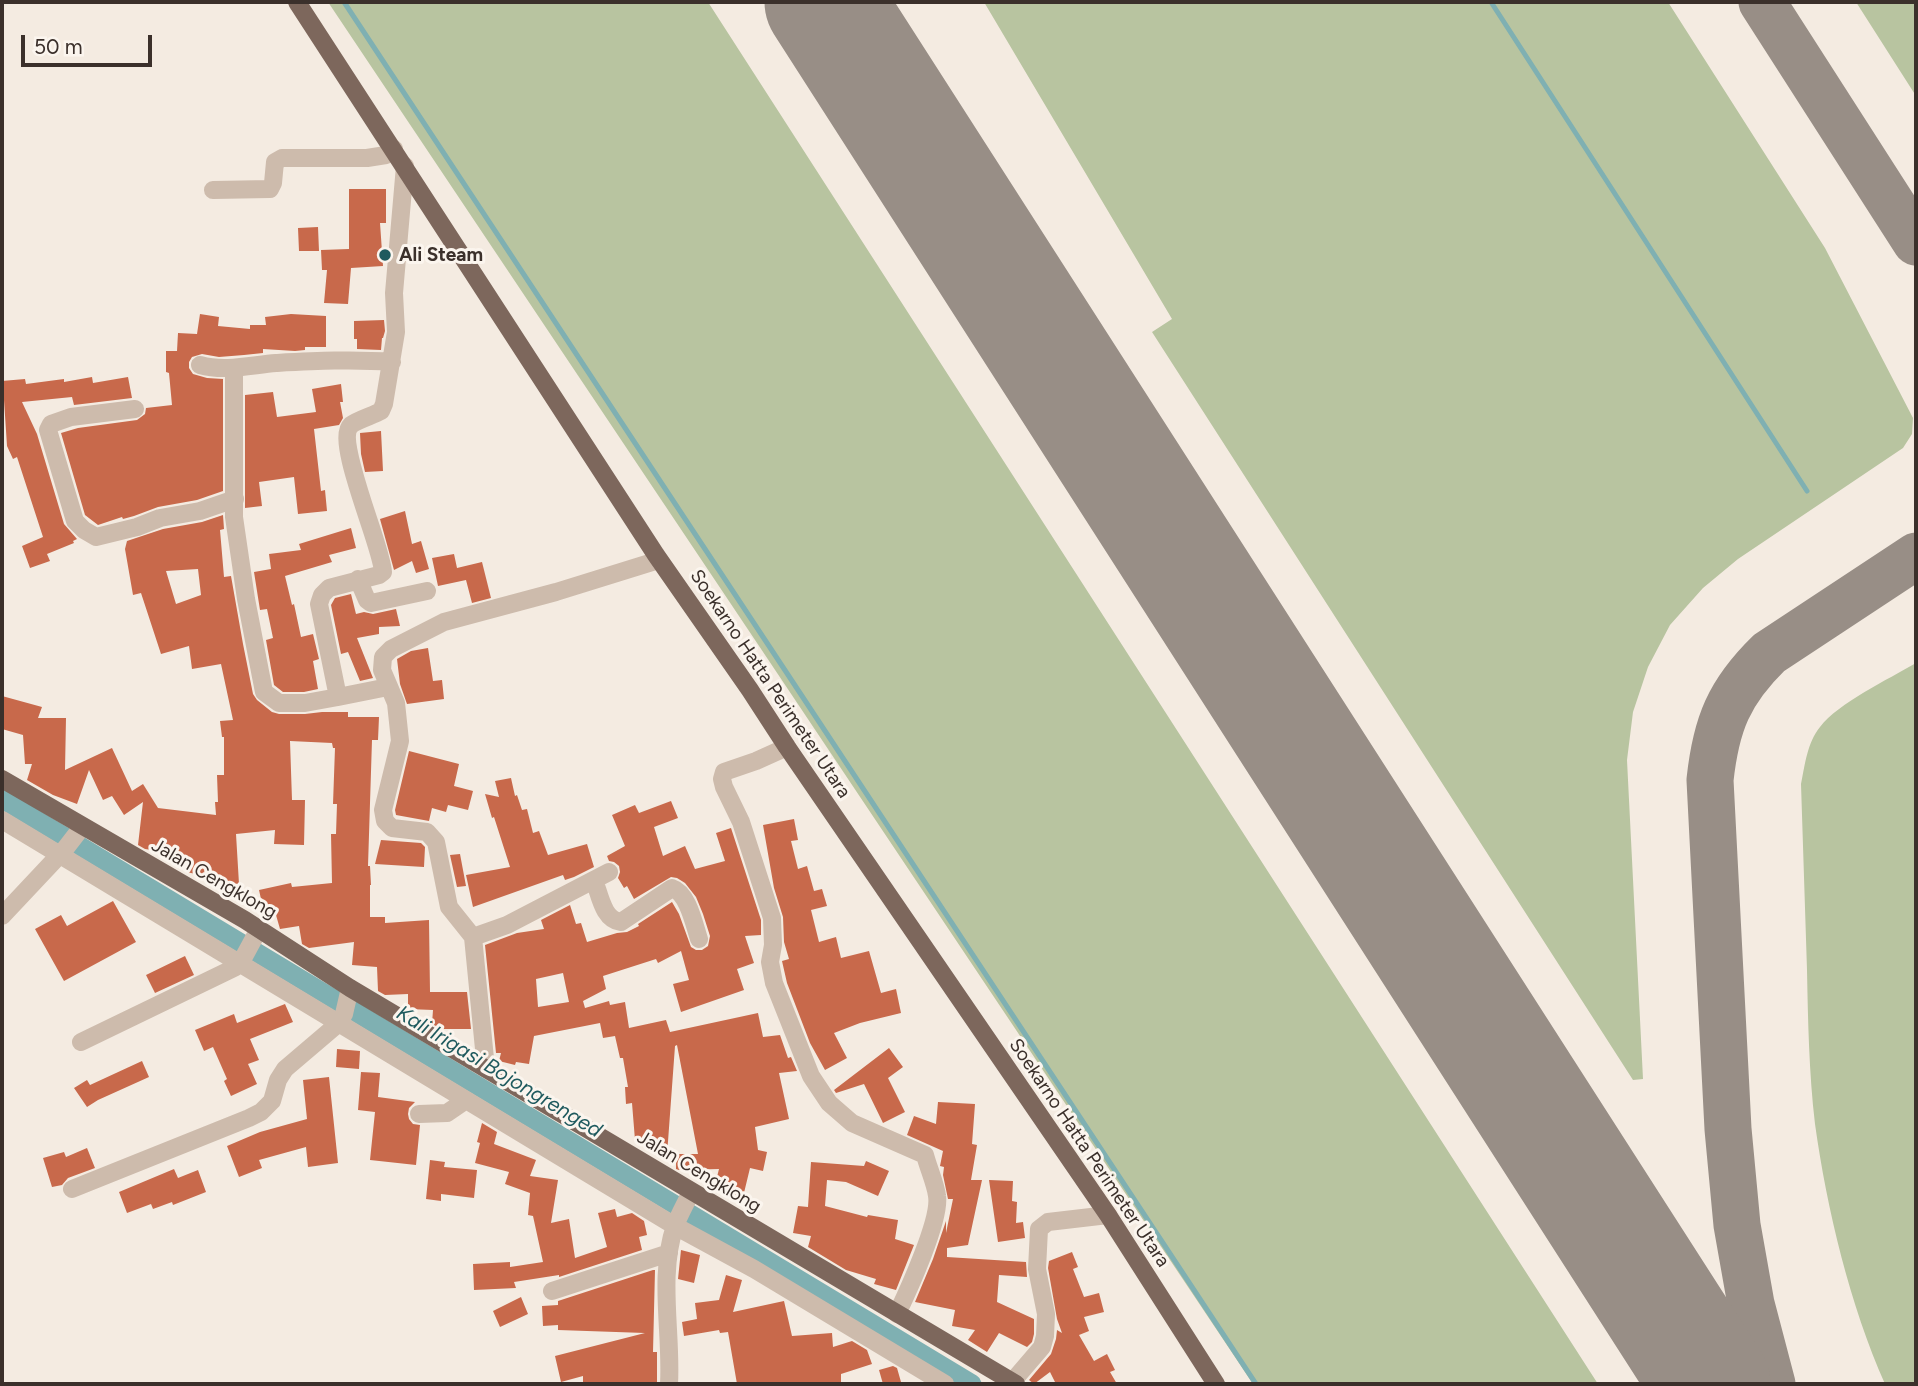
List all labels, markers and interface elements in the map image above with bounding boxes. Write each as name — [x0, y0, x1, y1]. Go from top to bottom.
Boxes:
scale bar — [24, 21, 156, 65]
text: 50 m — [34, 34, 83, 59]
place label: Ali Steam — [399, 244, 483, 266]
marker: Ali Steam — [377, 247, 393, 263]
street label: Soekarno Hatta Perimeter Utara — [685, 565, 855, 803]
street label: Jalan Cengklong — [147, 834, 281, 924]
water label: Kali Irigasi Bojongrenged — [392, 1001, 606, 1143]
street label: Soekarno Hatta Perimeter Utara — [1004, 1034, 1174, 1272]
street label: Jalan Cengklong — [633, 1126, 765, 1218]

